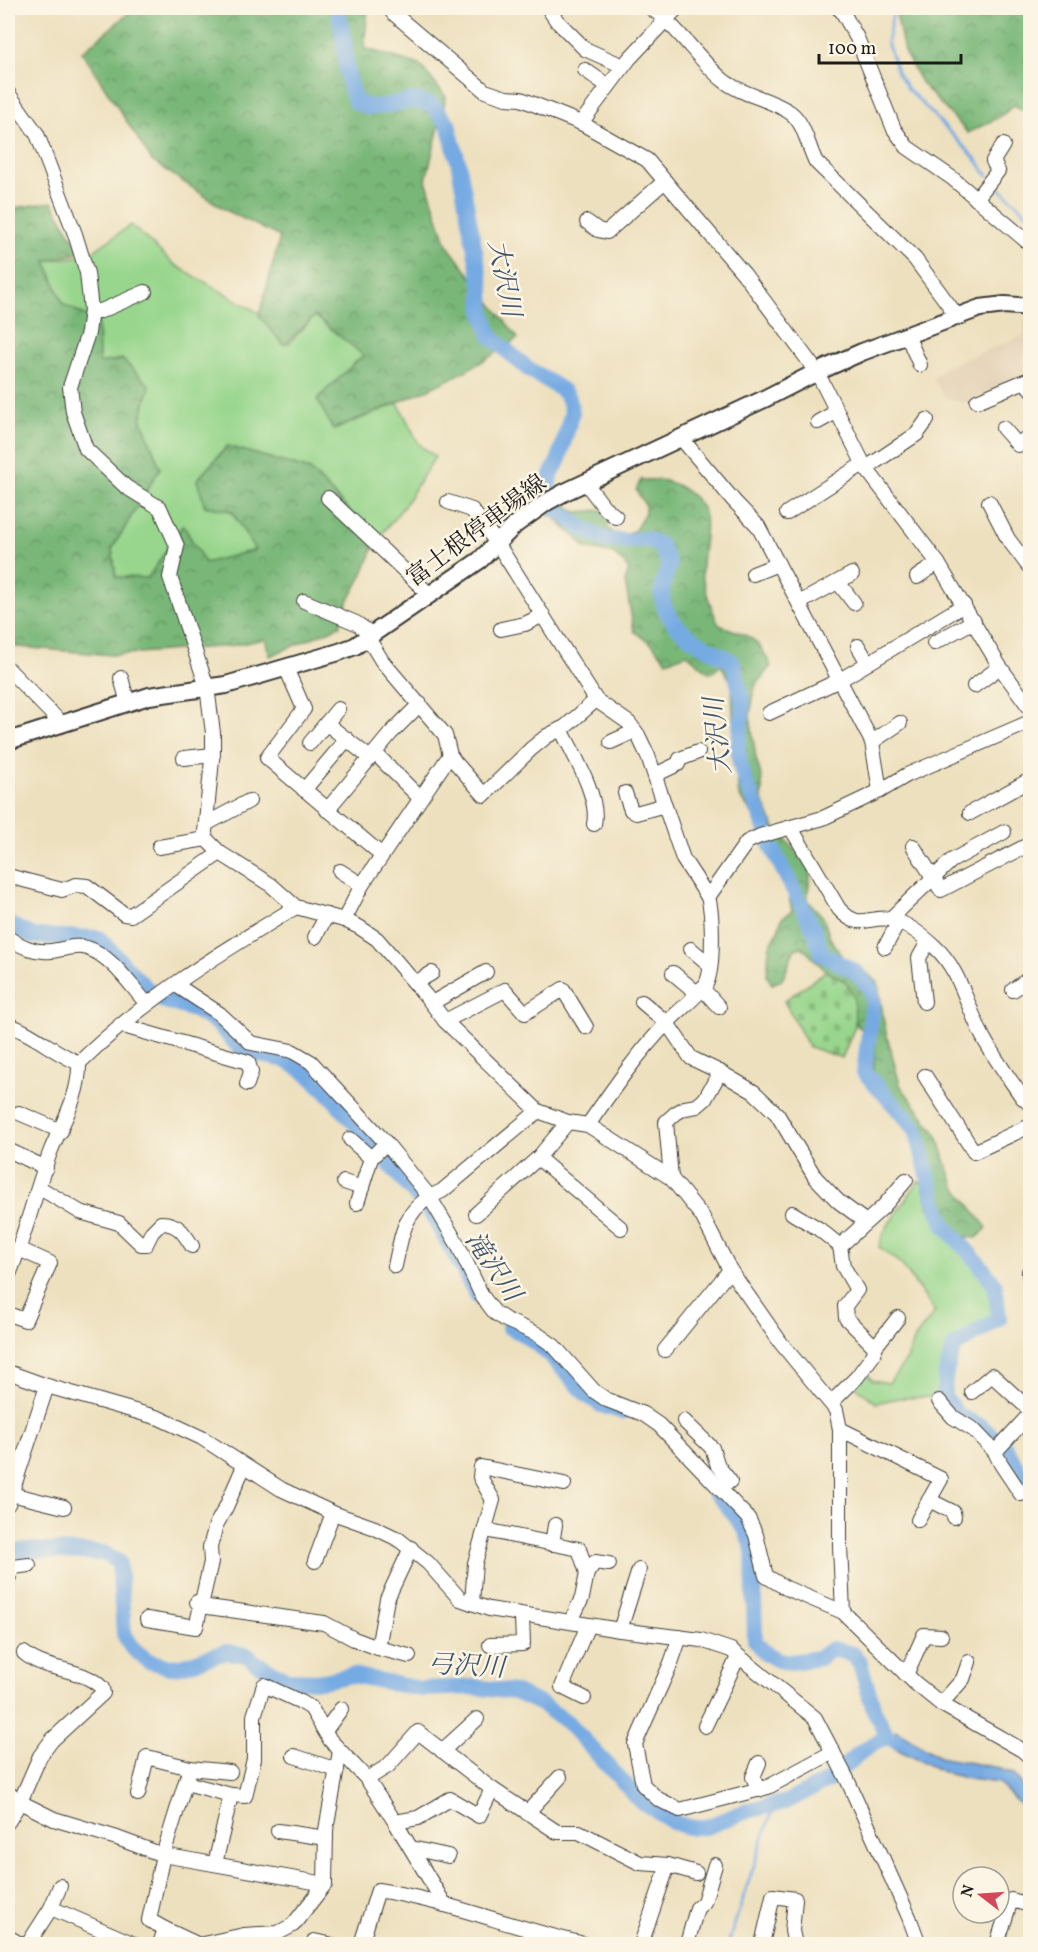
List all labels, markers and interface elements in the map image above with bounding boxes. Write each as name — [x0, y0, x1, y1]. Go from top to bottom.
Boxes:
scale bar — [819, 27, 962, 65]
text: 100 m — [828, 37, 877, 62]
water label: 大沢川 — [478, 237, 529, 323]
street label: 富士根停車場線 — [400, 467, 555, 596]
water label: 大沢川 — [697, 692, 741, 776]
water label: 滝沢川 — [456, 1225, 531, 1312]
water label: 弓沢川 — [426, 1647, 509, 1687]
north arrow — [951, 1865, 1011, 1925]
text: N — [956, 1882, 981, 1900]

